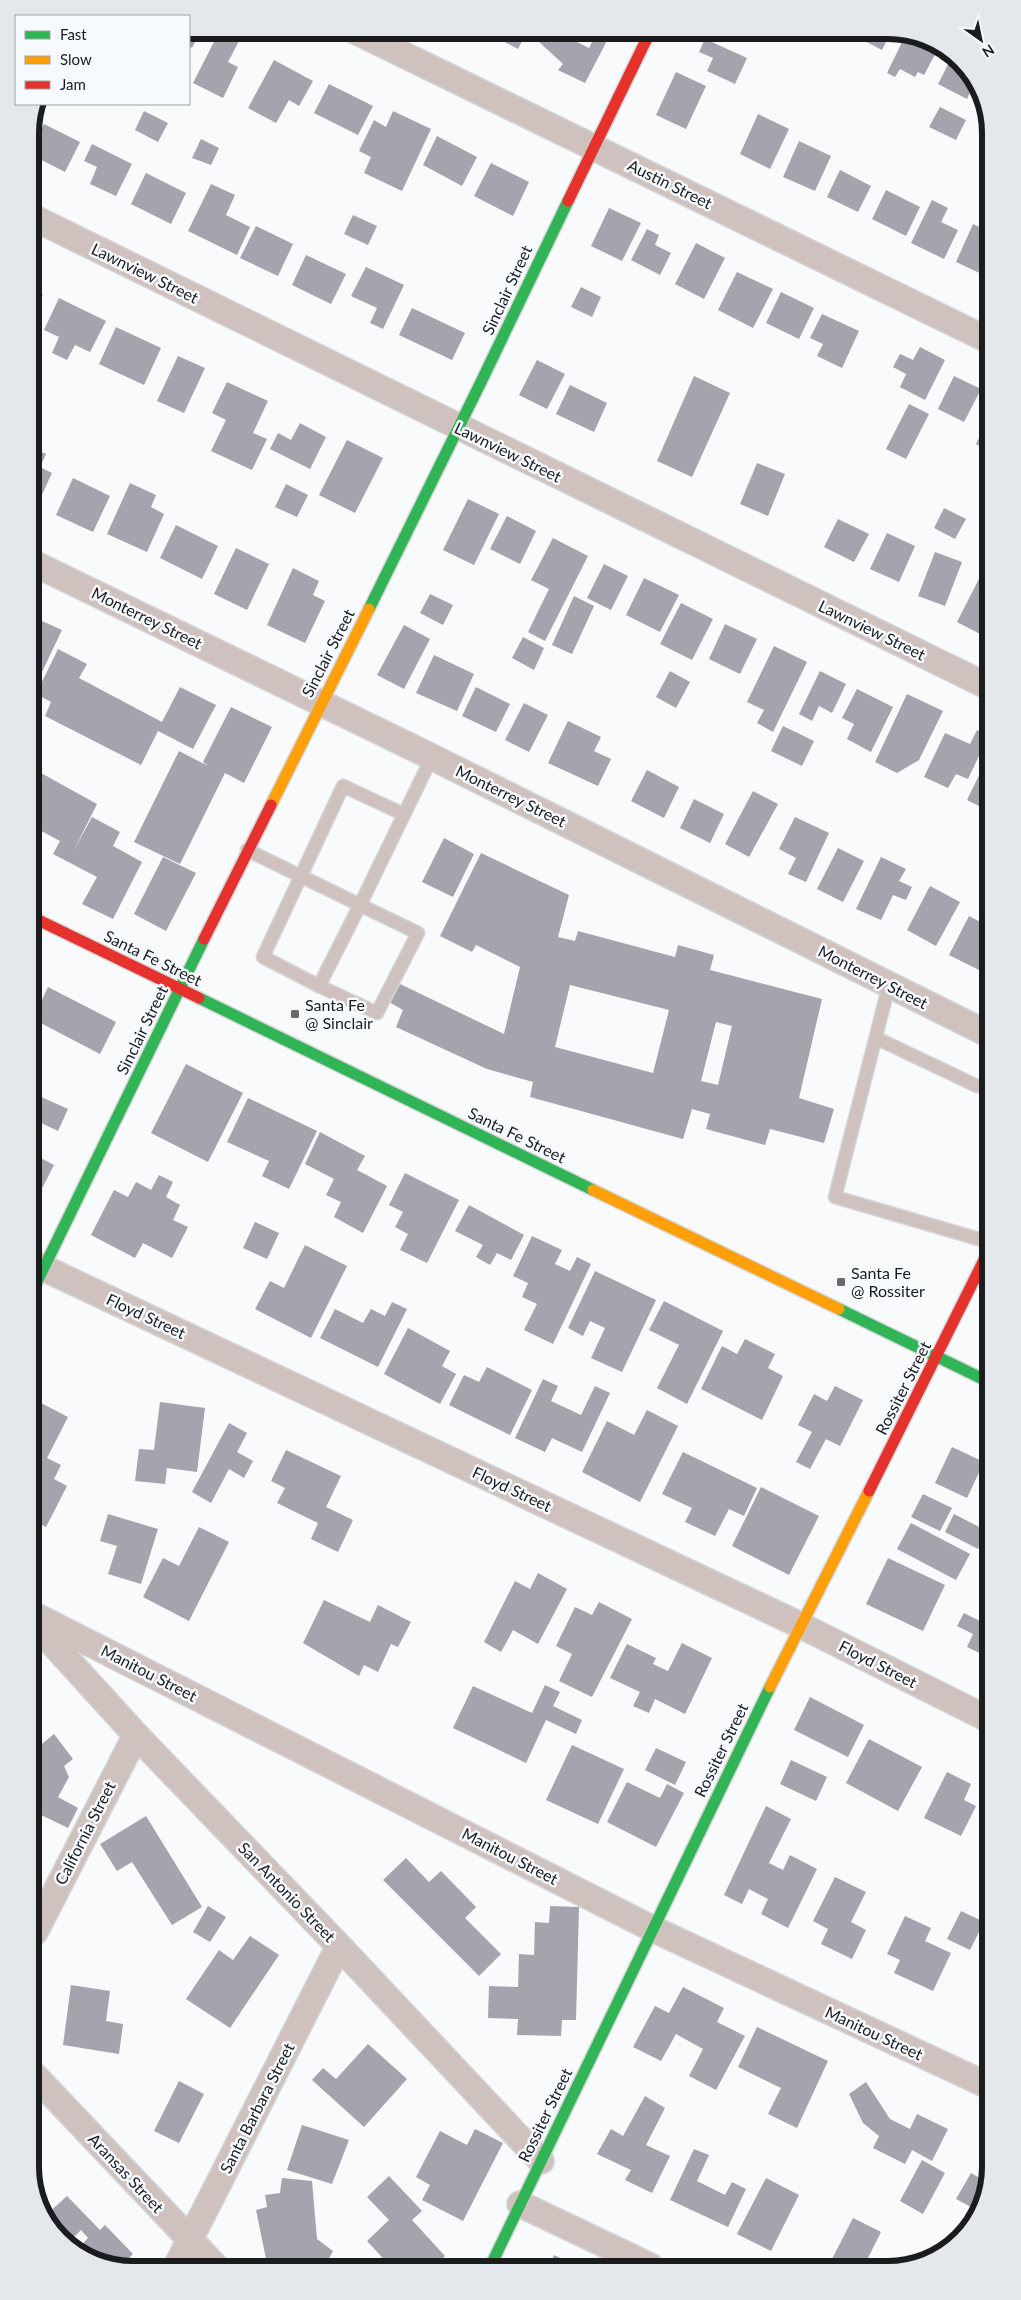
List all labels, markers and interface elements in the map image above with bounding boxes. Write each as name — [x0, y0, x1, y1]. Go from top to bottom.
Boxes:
legend — [15, 15, 190, 105]
north arrow — [956, 15, 1006, 65]
text: Fast — [60, 25, 87, 43]
text: N — [979, 41, 998, 61]
text: Slow — [60, 50, 92, 68]
text: Jam — [60, 75, 86, 93]
street label: Austin Street — [625, 155, 716, 212]
street label: Lawnview Street — [89, 239, 202, 307]
street label: Sinclair Street — [478, 242, 536, 337]
street label: Lawnview Street — [452, 418, 565, 486]
street label: Monterrey Street — [89, 583, 206, 653]
street label: Lawnview Street — [816, 596, 929, 664]
street label: Sinclair Street — [297, 605, 358, 700]
street label: Monterrey Street — [453, 761, 570, 831]
street label: Santa Fe Street — [101, 926, 205, 989]
street label: Monterrey Street — [815, 941, 931, 1012]
street label: Sinclair Street — [112, 982, 171, 1077]
place label: Santa Fe @ Sinclair — [305, 995, 373, 1032]
marker: Santa Fe @ Sinclair — [289, 1008, 301, 1020]
street label: Santa Fe Street — [465, 1103, 569, 1166]
place label: Santa Fe @ Rossiter — [851, 1263, 925, 1300]
marker: Santa Fe @ Rossiter — [835, 1276, 847, 1288]
street label: Floyd Street — [104, 1289, 189, 1342]
street label: Rossiter Street — [871, 1338, 934, 1438]
street label: Floyd Street — [470, 1462, 555, 1515]
street label: Floyd Street — [836, 1636, 921, 1691]
street label: Manitou Street — [98, 1640, 201, 1705]
street label: Rossiter Street — [690, 1699, 752, 1800]
street label: California Street — [50, 1778, 119, 1888]
street label: Manitou Street — [459, 1823, 562, 1888]
street label: San Antonio Street — [235, 1838, 340, 1946]
street label: Manitou Street — [823, 2002, 926, 2064]
street label: Santa Barbara Street — [215, 2039, 298, 2176]
street label: Rossiter Street — [514, 2064, 576, 2165]
street label: Aransas Street — [85, 2129, 168, 2216]

